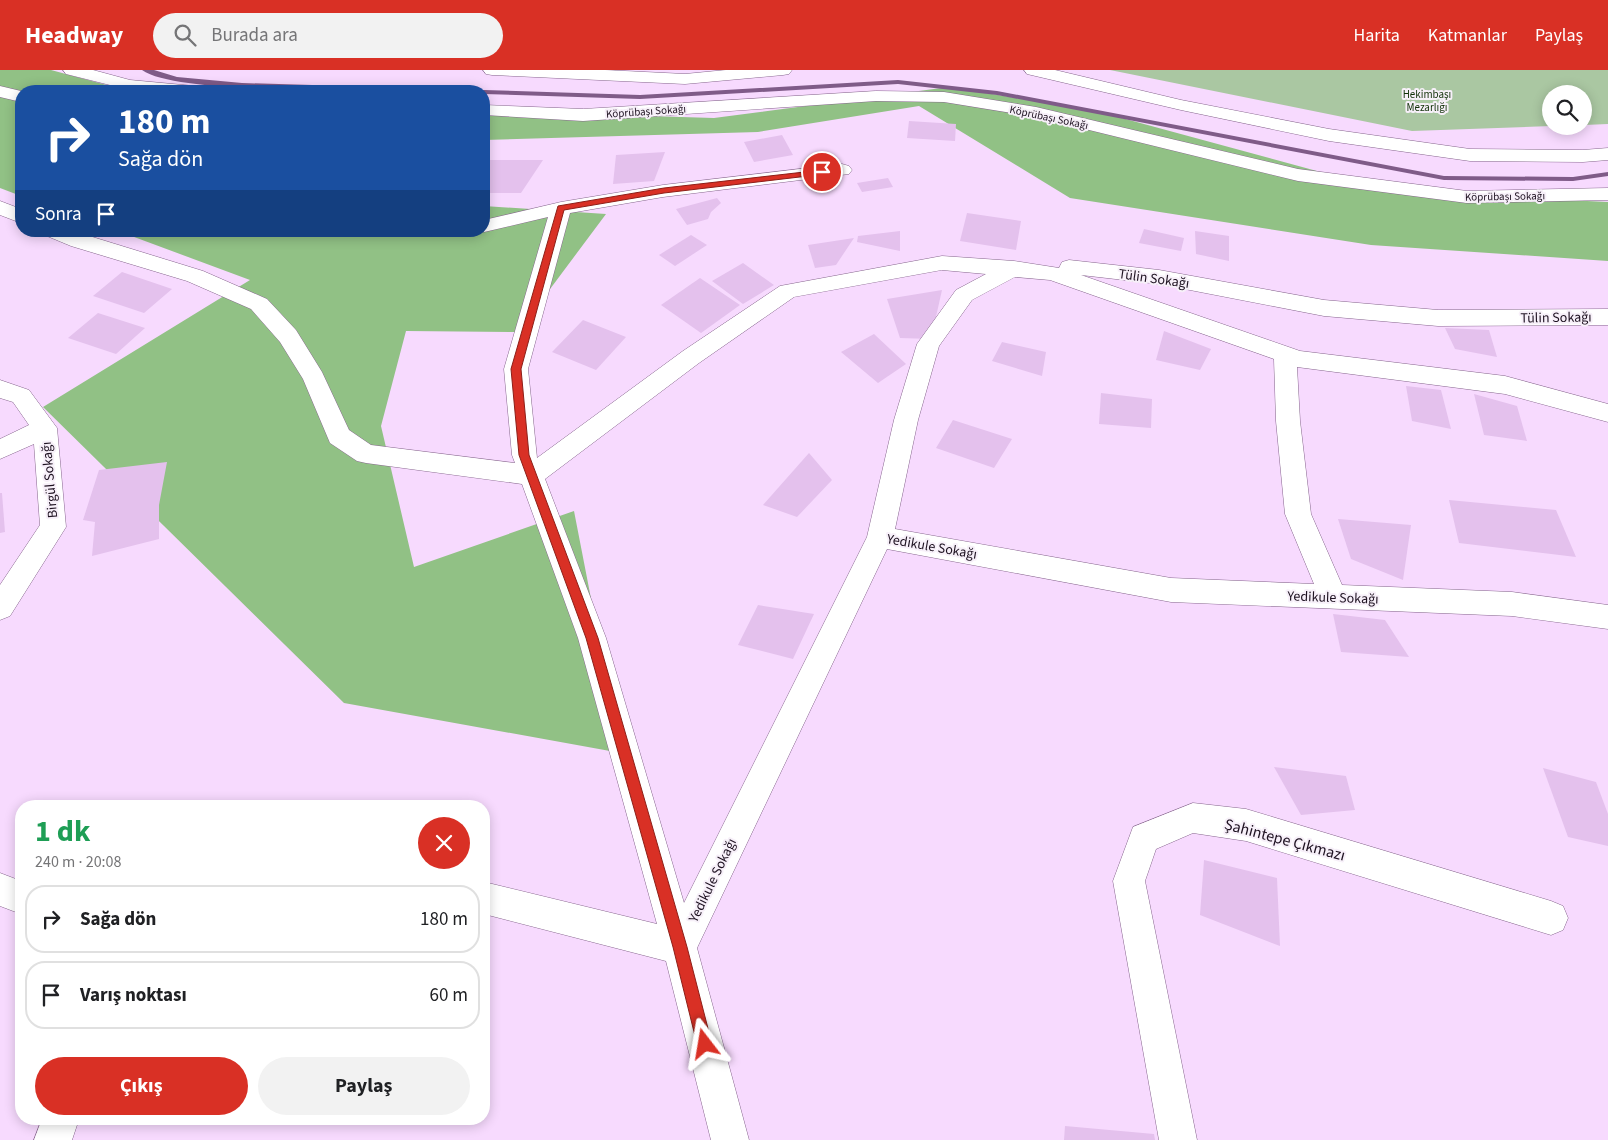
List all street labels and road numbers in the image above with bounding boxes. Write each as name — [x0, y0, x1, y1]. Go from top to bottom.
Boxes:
street label: Köprübaşı Sokağı — [606, 101, 687, 122]
street label: Köprübaşı Sokağı — [1008, 102, 1090, 133]
street label: Köprübaşı Sokağı — [1465, 188, 1545, 205]
street label: Tülin Sokağı — [1117, 264, 1191, 294]
street label: Tülin Sokağı — [1520, 307, 1592, 329]
street label: Birgül Sokağı — [37, 441, 63, 519]
street label: Yedikule Sokağı — [884, 529, 979, 565]
street label: Yedikule Sokağı — [1286, 586, 1379, 610]
street label: Şahintepe Çıkmazı — [1222, 813, 1348, 867]
street label: Yedikule Sokağı — [683, 835, 742, 927]

